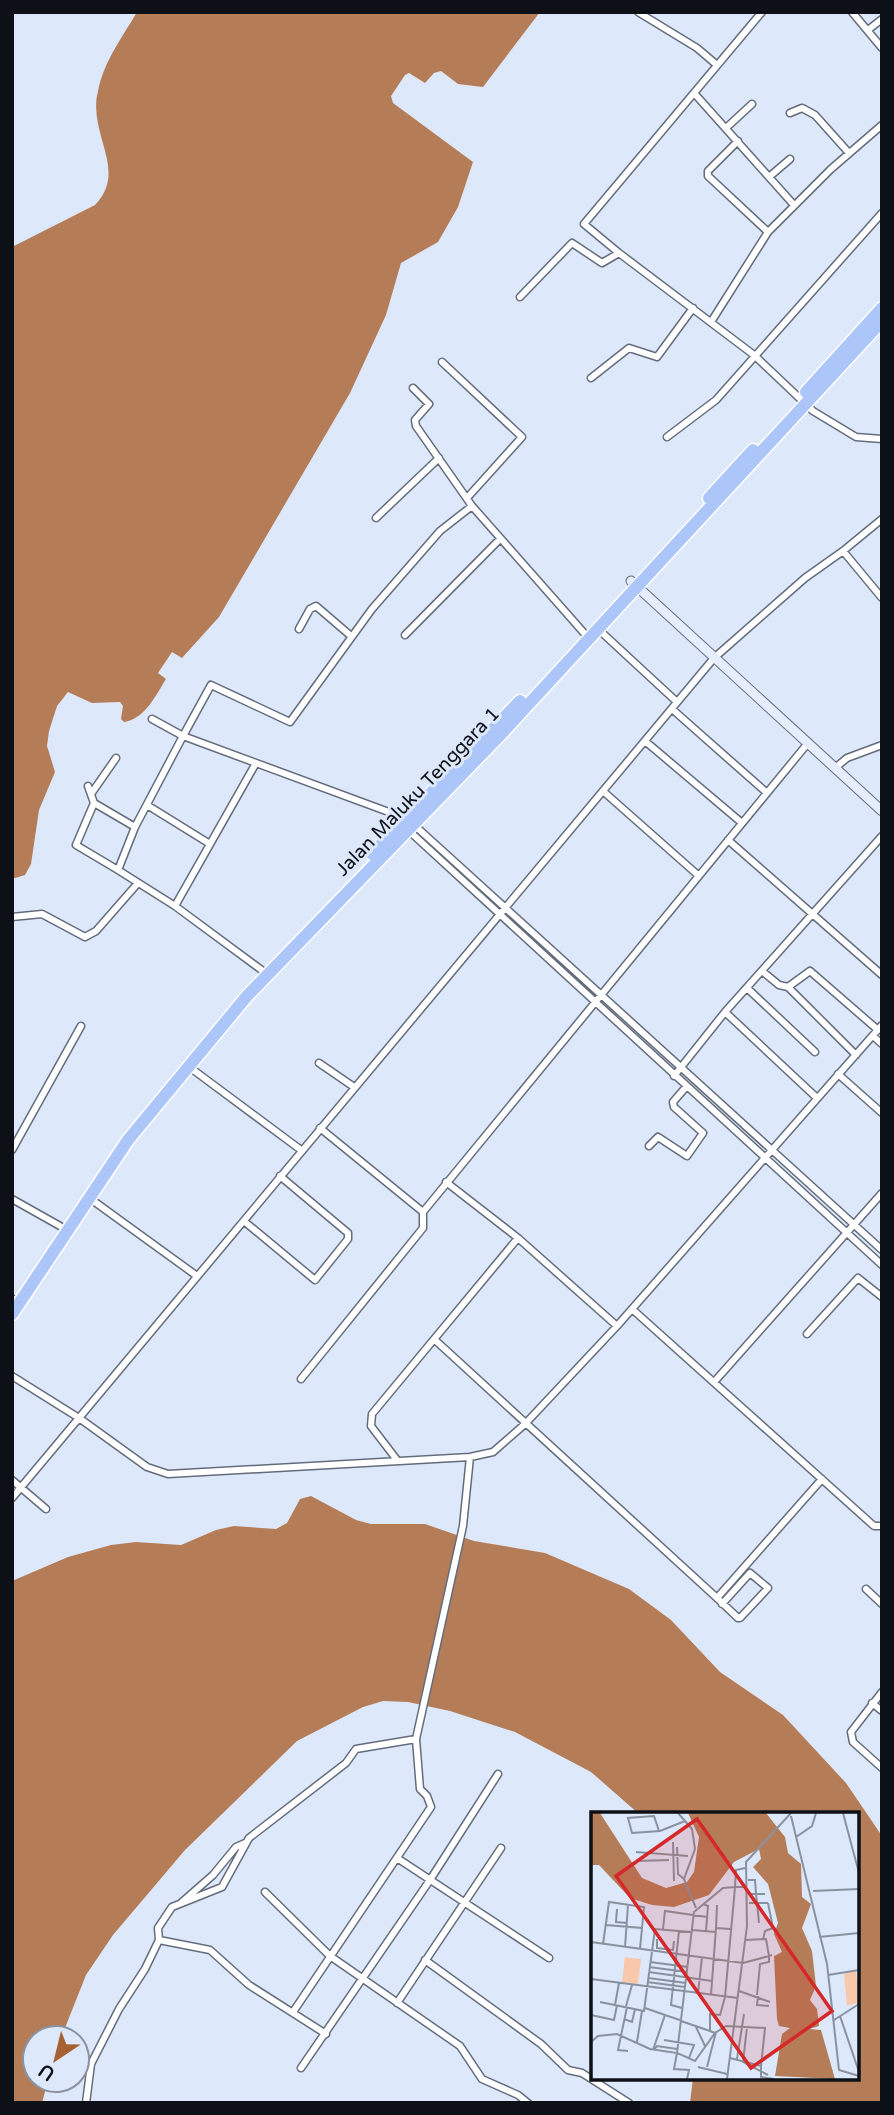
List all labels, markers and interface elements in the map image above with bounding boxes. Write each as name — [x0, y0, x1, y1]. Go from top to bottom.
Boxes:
street label: Jalan Maluku Tenggara 1 — [331, 703, 504, 881]
inset map — [591, 1812, 859, 2080]
north arrow — [21, 2024, 91, 2094]
text: U — [35, 2059, 59, 2085]

